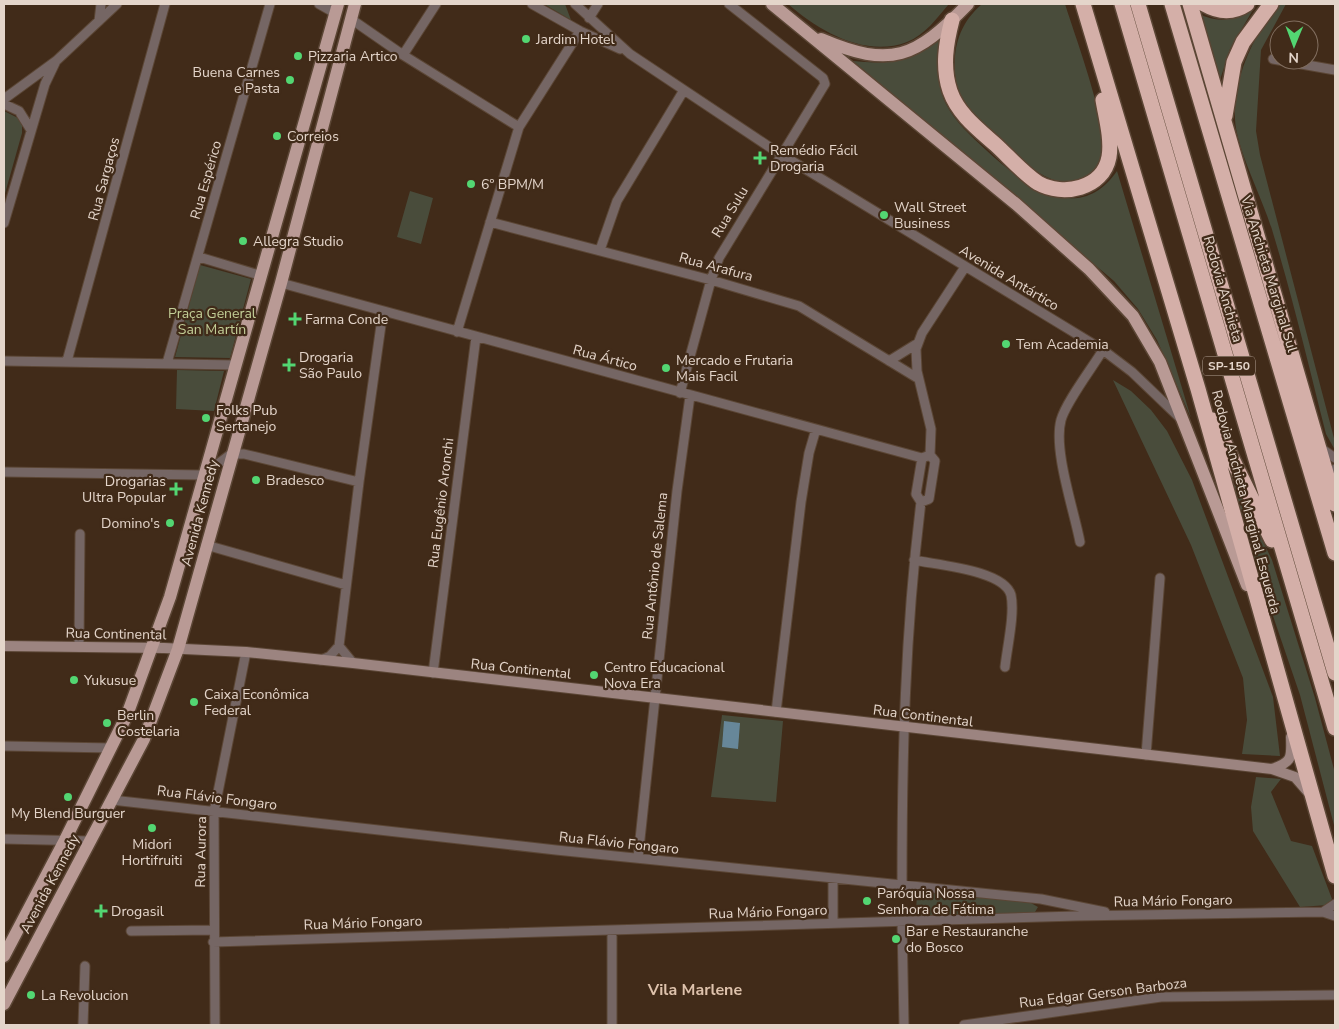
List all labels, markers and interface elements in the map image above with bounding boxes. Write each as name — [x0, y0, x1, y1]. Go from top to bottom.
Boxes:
north arrow — [1269, 20, 1319, 70]
place label: Jardim Hotel — [535, 30, 616, 49]
marker: Jardim Hotel — [520, 33, 532, 45]
place label: Pizzaria Artico — [308, 47, 398, 66]
text: N — [1288, 48, 1299, 67]
marker: Pizzaria Artico — [292, 50, 304, 62]
place label: Buena Carnes e Pasta — [193, 63, 280, 98]
marker: Buena Carnes e Pasta — [284, 74, 296, 86]
place label: Correios — [287, 127, 339, 146]
marker: Correios — [271, 130, 283, 142]
street label: Rua Sargaços — [84, 135, 124, 223]
street label: Rua Espérico — [186, 138, 226, 222]
place label: Remédio Fácil Drogaria — [770, 141, 858, 176]
marker: Remédio Fácil Drogaria — [754, 152, 766, 164]
place label: 6º BPM/M — [481, 175, 544, 194]
marker: 6º BPM/M — [465, 178, 477, 190]
street label: Rua Sulu — [707, 183, 753, 241]
street label: Via Anchieta Marginal Sul — [1236, 193, 1302, 355]
place label: Wall Street Business — [894, 198, 966, 233]
marker: Wall Street Business — [878, 209, 890, 221]
place label: Allegra Studio — [253, 232, 344, 251]
street label: Rodovia Anchieta — [1199, 234, 1247, 344]
marker: Allegra Studio — [237, 235, 249, 247]
street label: Avenida Antártico — [956, 241, 1062, 315]
street label: Rua Arafura — [677, 248, 755, 286]
park label: Praça General San Martín — [168, 304, 257, 339]
place label: Farma Conde — [305, 310, 388, 329]
marker: Farma Conde — [289, 313, 301, 325]
place label: Tem Academia — [1016, 335, 1109, 354]
marker: Tem Academia — [1000, 338, 1012, 350]
street label: Rua Ártico — [571, 340, 640, 376]
place label: Drogaria São Paulo — [299, 348, 362, 383]
place label: Mercado e Frutaria Mais Facil — [676, 351, 793, 386]
road number: SP-150 — [1203, 356, 1255, 376]
marker: Drogaria São Paulo — [283, 359, 295, 371]
marker: Mercado e Frutaria Mais Facil — [660, 362, 672, 374]
street label: Rodovia Anchieta Marginal Esquerda — [1207, 388, 1285, 616]
place label: Folks Pub Sertanejo — [216, 401, 277, 436]
marker: Folks Pub Sertanejo — [200, 412, 212, 424]
street label: Rua Eugênio Aronchi — [424, 437, 458, 569]
street label: Avenida Kennedy — [177, 457, 224, 568]
place label: Bradesco — [266, 471, 325, 490]
place label: Drogarias Ultra Popular — [82, 472, 166, 507]
marker: Bradesco — [250, 474, 262, 486]
marker: Drogarias Ultra Popular — [170, 483, 182, 495]
street label: Rua Antônio de Salema — [638, 492, 672, 640]
place label: Domino's — [101, 514, 160, 533]
marker: Domino's — [164, 517, 176, 529]
street label: Rua Continental — [65, 624, 167, 644]
street label: Rua Continental — [470, 654, 573, 684]
place label: Centro Educacional Nova Era — [604, 658, 725, 693]
marker: Centro Educacional Nova Era — [588, 669, 600, 681]
place label: Yukusue — [83, 671, 136, 690]
marker: Yukusue — [68, 674, 80, 686]
place label: Caixa Econômica Federal — [204, 685, 309, 720]
marker: Caixa Econômica Federal — [188, 696, 200, 708]
street label: Rua Continental — [872, 700, 975, 732]
place label: Berlin Costelaria — [117, 706, 180, 741]
marker: Berlin Costelaria — [101, 717, 113, 729]
street label: Rua Flávio Fongaro — [156, 781, 278, 815]
marker: My Blend Burguer — [62, 791, 74, 803]
place label: My Blend Burguer — [11, 804, 125, 823]
street label: Rua Aurora — [191, 816, 211, 888]
marker: Midori Hortifruiti — [146, 822, 158, 834]
street label: Rua Flávio Fongaro — [558, 827, 680, 859]
street label: Avenida Kennedy — [16, 830, 84, 937]
place label: Midori Hortifruiti — [122, 835, 182, 870]
place label: Paróquia Nossa Senhora de Fátima — [877, 884, 994, 919]
street label: Rua Mário Fongaro — [1113, 890, 1233, 912]
marker: Paróquia Nossa Senhora de Fátima — [861, 895, 873, 907]
street label: Rua Mário Fongaro — [708, 900, 828, 924]
place label: Drogasil — [111, 902, 165, 921]
marker: Drogasil — [95, 905, 107, 917]
street label: Rua Mário Fongaro — [303, 911, 423, 935]
place label: Bar e Restauranche do Bosco — [906, 922, 1028, 957]
marker: Bar e Restauranche do Bosco — [890, 933, 902, 945]
street label: Rua Edgar Gerson Barboza — [1018, 973, 1188, 1013]
district label: Vila Marlene — [647, 979, 742, 1001]
place label: La Revolucion — [41, 986, 129, 1005]
marker: La Revolucion — [25, 989, 37, 1001]

